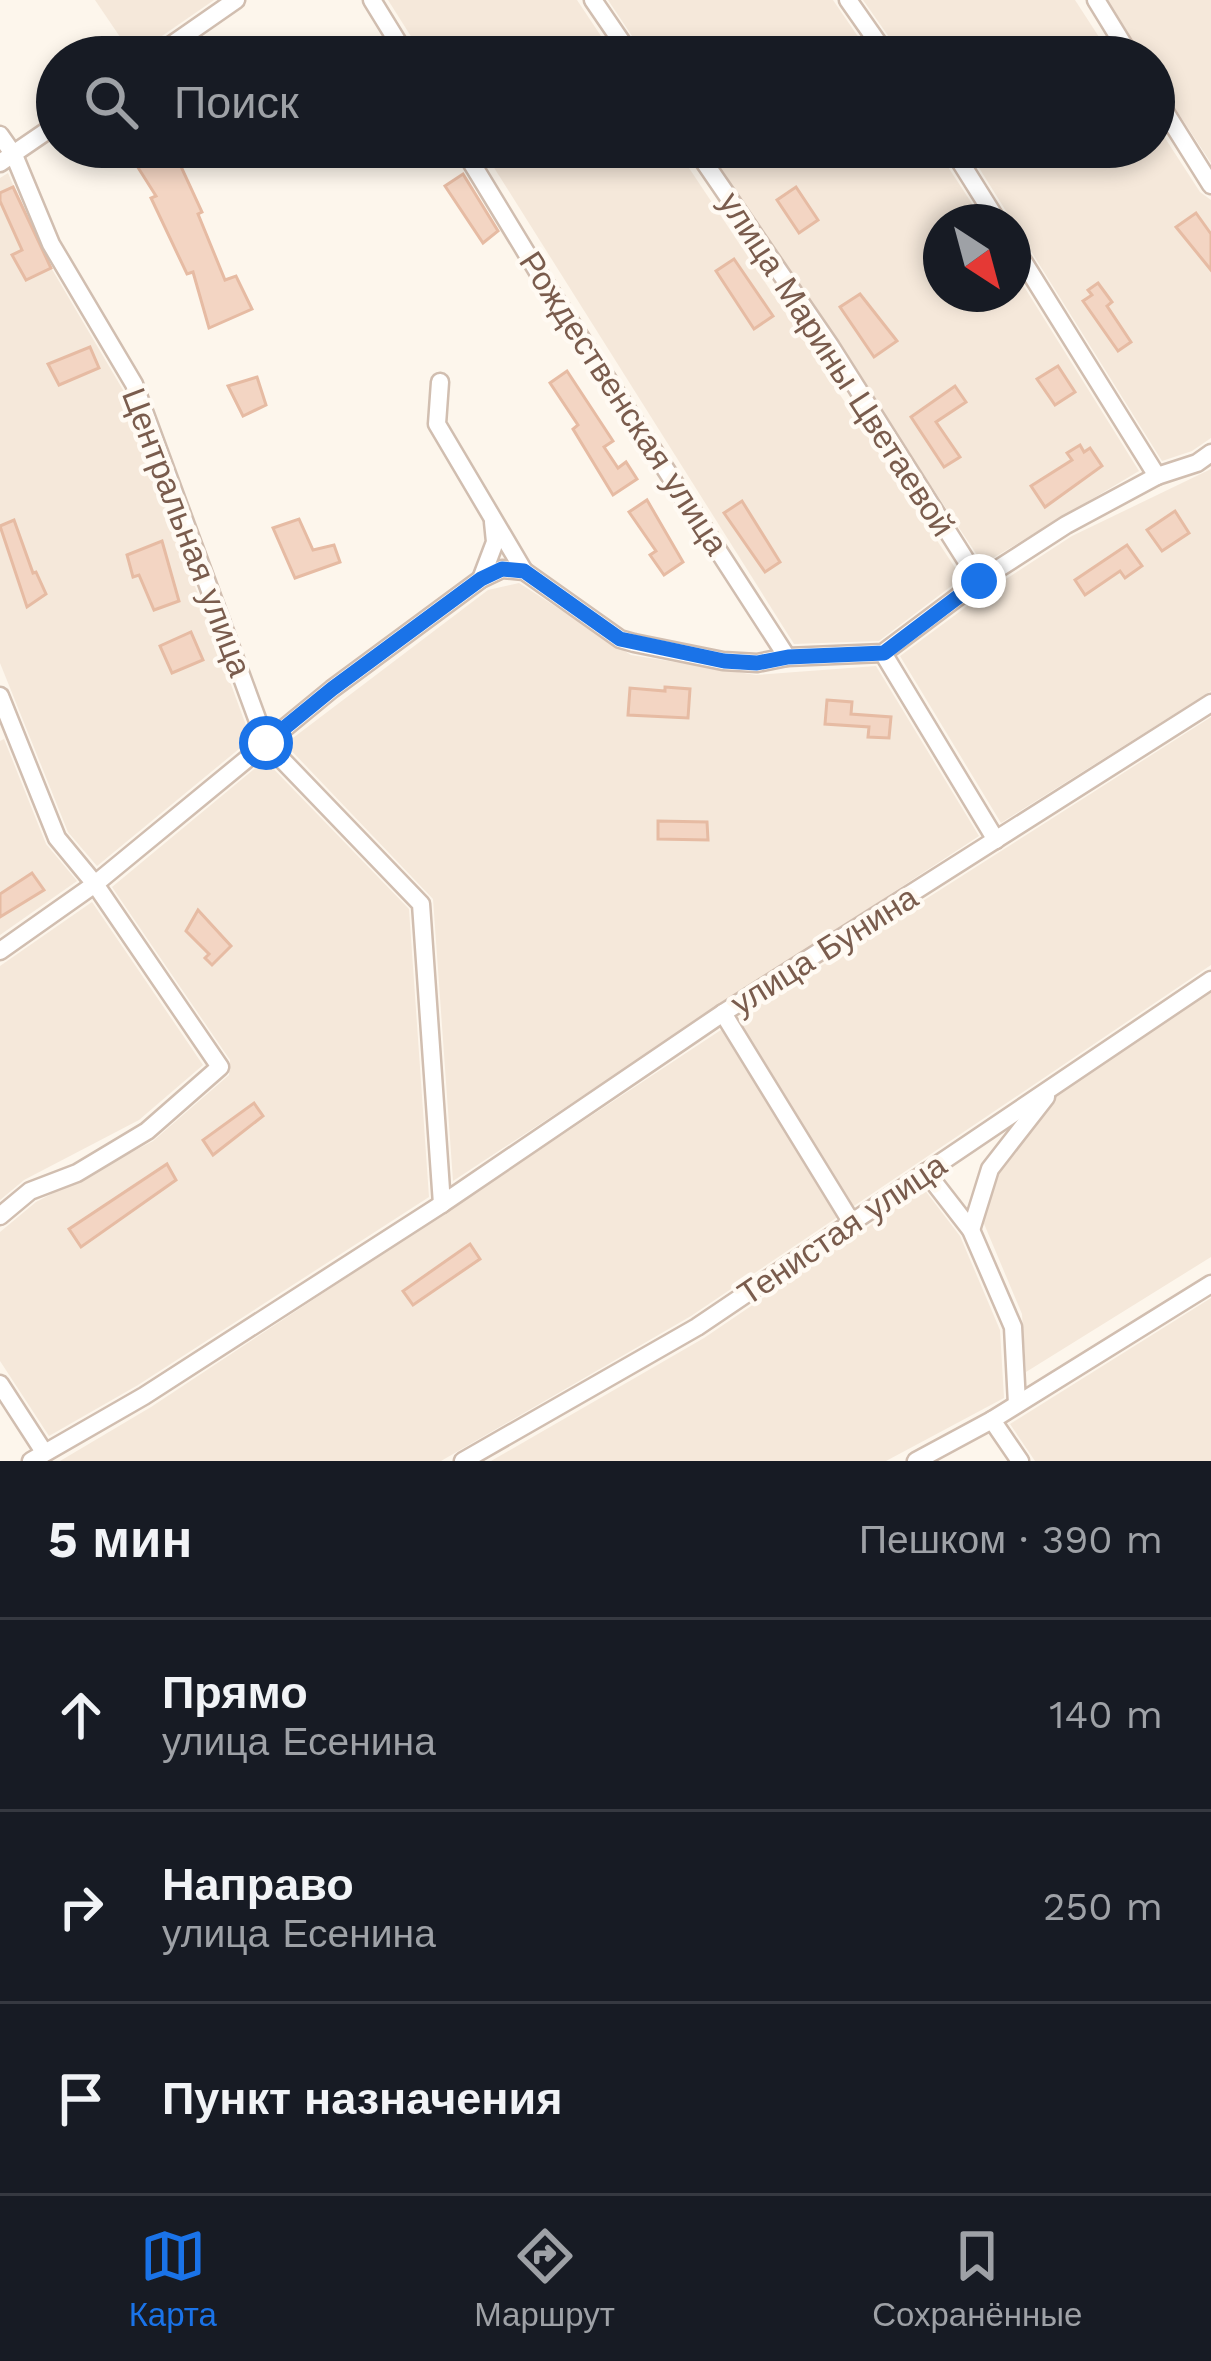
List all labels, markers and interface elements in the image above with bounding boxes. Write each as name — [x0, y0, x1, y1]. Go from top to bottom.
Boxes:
search box — [36, 36, 1175, 168]
icon: search — [78, 69, 144, 135]
text: Поиск — [174, 76, 299, 129]
street label: улица Марины Цветаевой — [711, 185, 963, 543]
north arrow — [923, 204, 1031, 312]
street label: Рождественская улица — [511, 244, 737, 562]
street label: Центральная улица — [114, 382, 260, 682]
route end — [952, 554, 1006, 608]
route start — [239, 716, 293, 770]
street label: улица Бунина — [724, 877, 925, 1023]
street label: Тенистая улица — [730, 1145, 954, 1313]
text: 5 мин — [48, 1510, 192, 1569]
text: Пешком · 390 m — [859, 1517, 1163, 1562]
text: Прямо — [162, 1666, 308, 1719]
icon: ahead — [48, 1682, 114, 1748]
text: 140 m — [1049, 1692, 1163, 1737]
text: улица Есенина — [162, 1719, 436, 1764]
text: Направо — [162, 1858, 354, 1911]
icon: right — [48, 1874, 114, 1940]
text: 250 m — [1043, 1884, 1163, 1929]
text: улица Есенина — [162, 1911, 436, 1956]
icon: arrive — [48, 2066, 114, 2132]
text: Пункт назначения — [162, 2072, 562, 2125]
tab: Карта — [129, 2223, 217, 2334]
tab: Маршрут — [474, 2223, 615, 2334]
tab: Сохранённые — [872, 2223, 1082, 2334]

